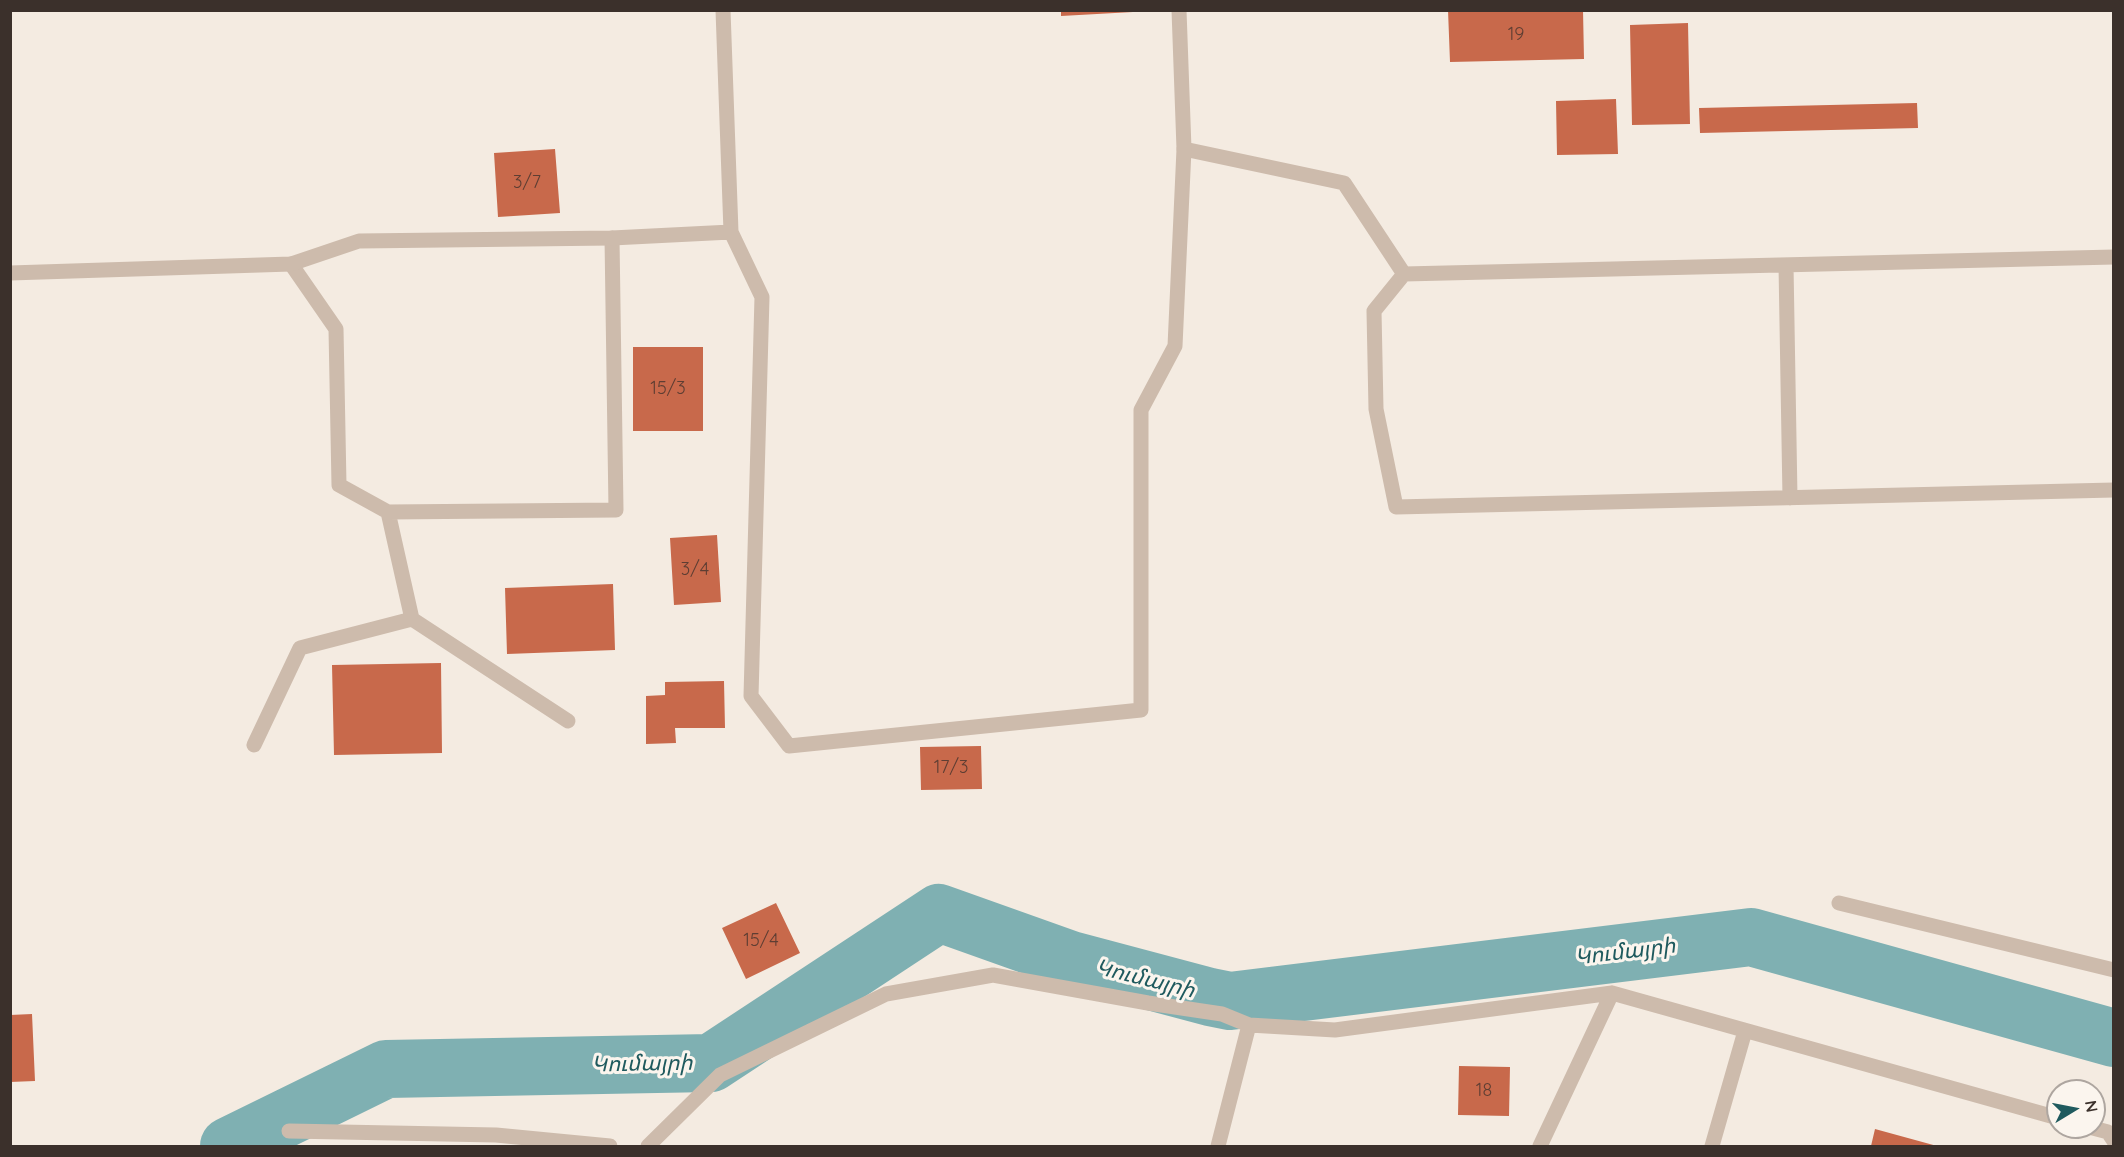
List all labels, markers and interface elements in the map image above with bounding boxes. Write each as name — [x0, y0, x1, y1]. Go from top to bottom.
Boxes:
house number: 19 — [1508, 24, 1524, 46]
house number: 3/7 — [513, 172, 541, 194]
house number: 15/3 — [650, 378, 686, 400]
house number: 3/4 — [681, 559, 709, 581]
house number: 17/3 — [934, 757, 968, 779]
house number: 15/4 — [743, 930, 779, 952]
water label: Կումայրի — [1573, 933, 1677, 971]
water label: Կումայրի — [1093, 954, 1197, 1004]
water label: Կումայրի — [591, 1050, 693, 1078]
north arrow — [2046, 1079, 2106, 1139]
house number: 18 — [1476, 1080, 1492, 1102]
text: N — [2081, 1099, 2103, 1114]

